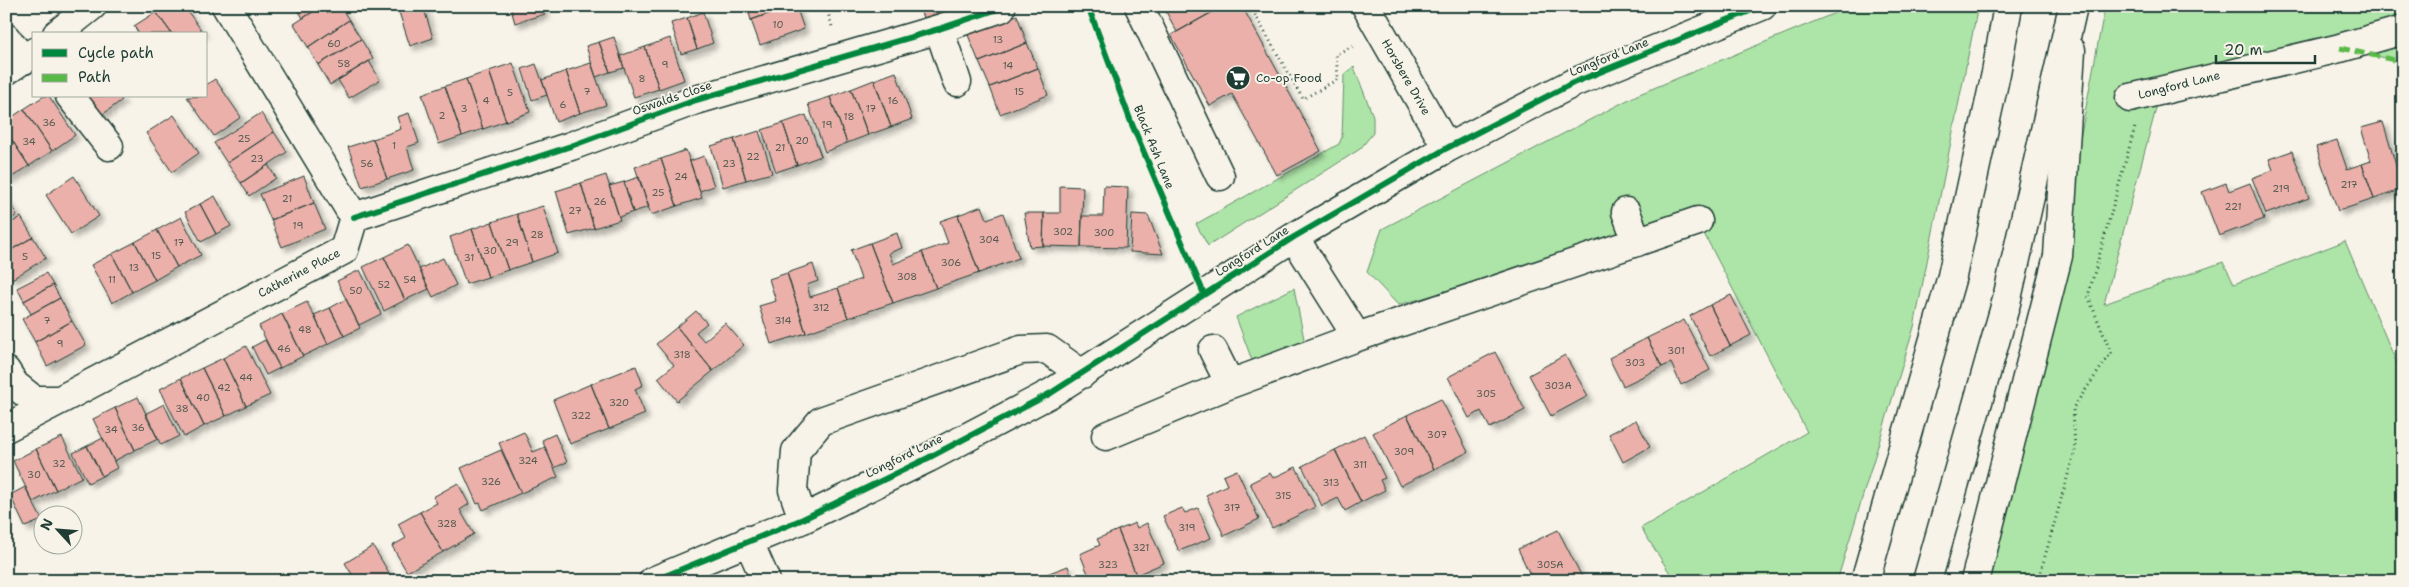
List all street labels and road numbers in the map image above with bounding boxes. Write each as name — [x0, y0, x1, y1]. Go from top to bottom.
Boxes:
street label: Longford Lane — [1567, 34, 1651, 80]
street label: Horsbere Drive — [1378, 36, 1434, 118]
street label: Longford Lane — [2136, 67, 2222, 103]
street label: Oswalds Close — [630, 77, 714, 119]
street label: Black Ash Lane — [1130, 103, 1178, 192]
street label: Longford Lane — [1212, 222, 1292, 280]
street label: Catherine Place — [255, 245, 343, 301]
street label: Longford Lane — [863, 430, 945, 482]

